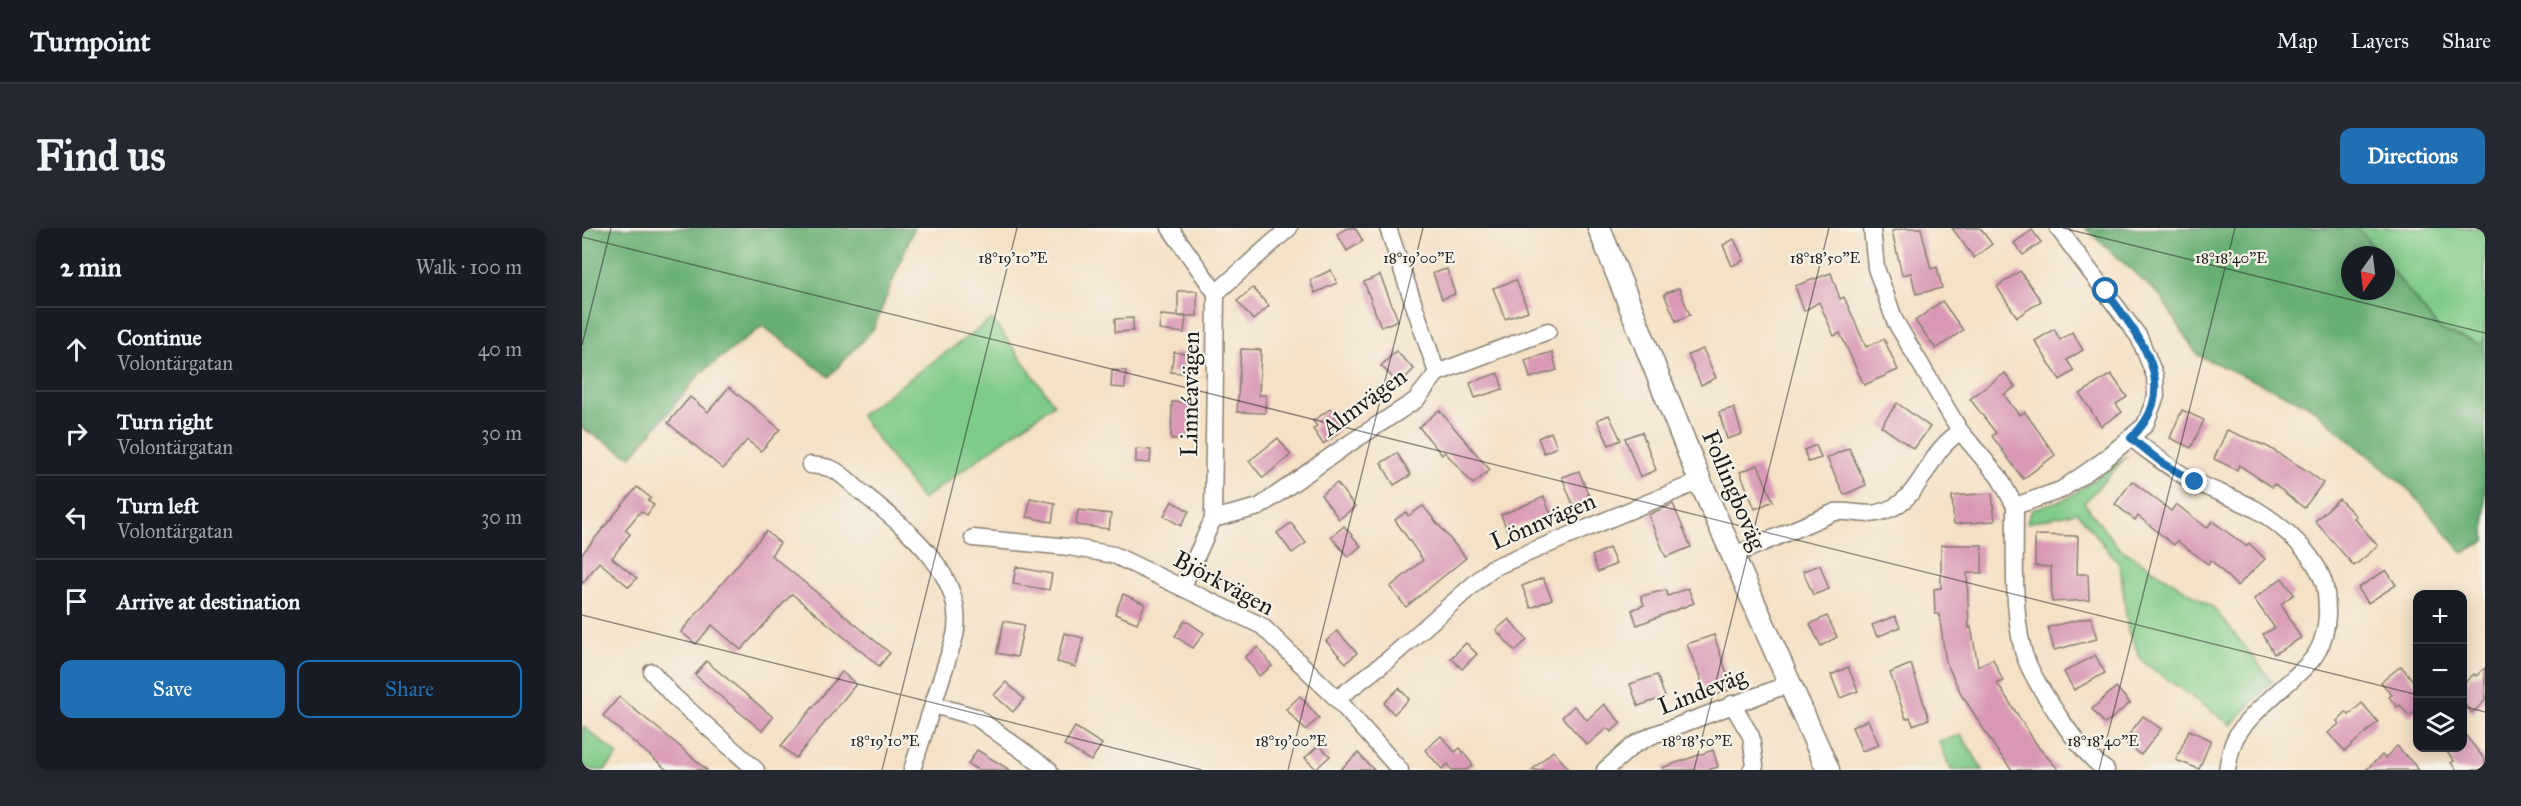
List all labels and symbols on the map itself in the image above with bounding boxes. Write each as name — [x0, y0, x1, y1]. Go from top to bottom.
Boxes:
north arrow — [2341, 246, 2395, 300]
text: 18°19'10"E — [978, 249, 1048, 267]
text: 18°19'00"E — [1383, 249, 1455, 267]
text: 18°18'50"E — [1790, 249, 1860, 267]
text: 18°18'40"E — [2195, 249, 2267, 267]
route start — [2092, 277, 2118, 303]
street label: Linnéavägen — [1174, 331, 1206, 457]
street label: Almvägen — [1315, 361, 1413, 444]
street label: Follingboväg — [1695, 425, 1773, 555]
route end — [2181, 468, 2207, 494]
street label: Lönnvägen — [1486, 485, 1600, 557]
street label: Björkvägen — [1169, 544, 1279, 622]
street label: Lindeväg — [1654, 660, 1751, 721]
text: 18°19'10"E — [850, 732, 920, 750]
text: 18°19'00"E — [1255, 732, 1327, 750]
text: 18°18'50"E — [1662, 732, 1732, 750]
text: 18°18'40"E — [2067, 732, 2139, 750]

